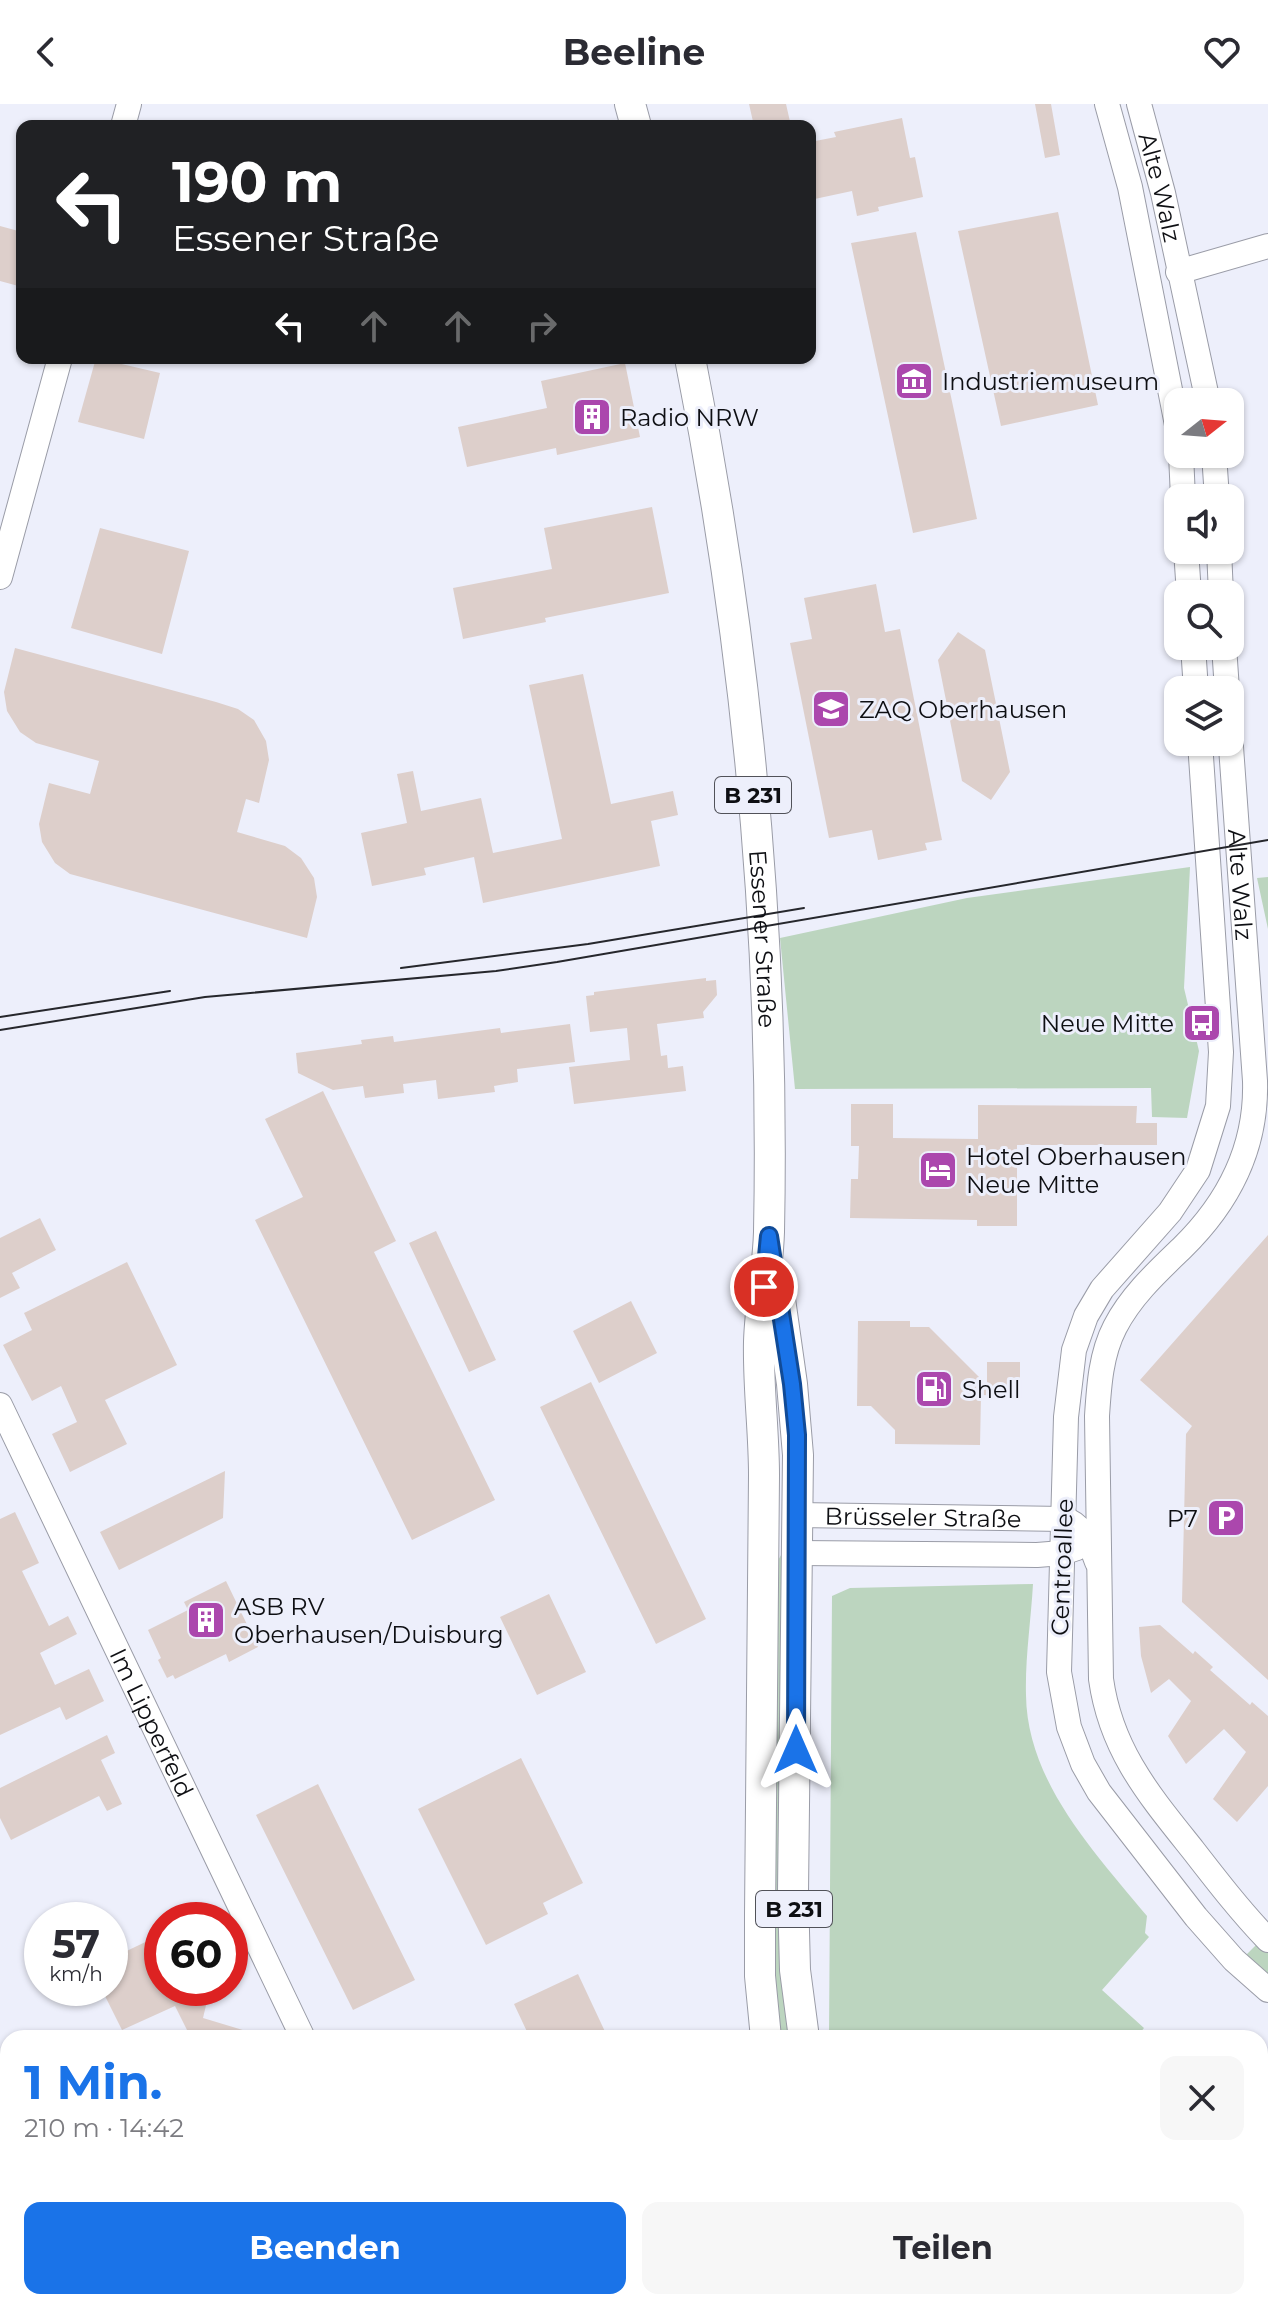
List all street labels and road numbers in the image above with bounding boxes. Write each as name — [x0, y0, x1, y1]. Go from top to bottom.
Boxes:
street label: Alte Walz — [1133, 129, 1188, 245]
road number: B 231 — [715, 777, 791, 813]
street label: Alte Walz — [1222, 828, 1259, 941]
street label: Essener Straße — [744, 849, 782, 1028]
street label: Centroallee — [1045, 1498, 1079, 1636]
street label: Brüsseler Straße — [824, 1501, 1021, 1533]
street label: Im Lipperfeld — [104, 1643, 200, 1802]
road number: B 231 — [756, 1891, 832, 1927]

